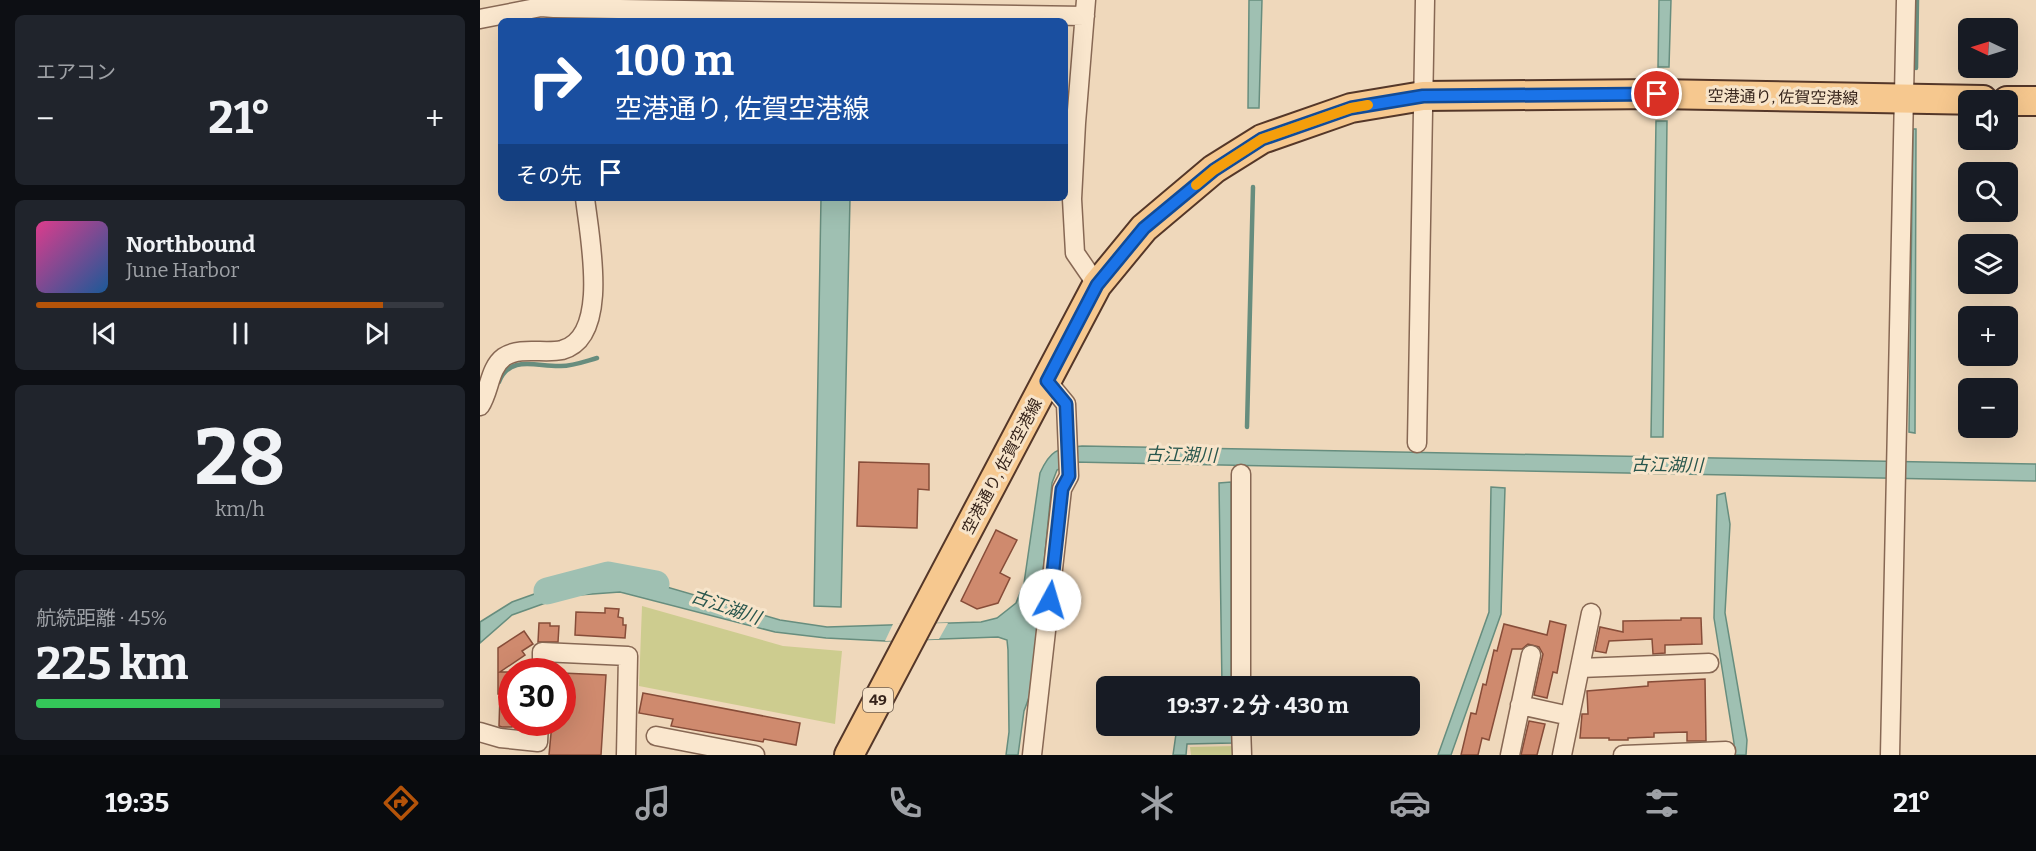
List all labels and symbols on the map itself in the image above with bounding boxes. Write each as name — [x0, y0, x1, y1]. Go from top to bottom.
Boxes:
north arrow — [1958, 18, 2018, 78]
pin — [1631, 68, 1682, 119]
street label: 空港通り, 佐賀空港線 — [1707, 86, 1859, 108]
street label: 空港通り, 佐賀空港線 — [958, 395, 1046, 537]
water label: 古江湖川 — [1145, 443, 1219, 467]
water label: 古江湖川 — [1631, 453, 1705, 477]
position arrow — [1018, 568, 1082, 632]
water label: 古江湖川 — [688, 585, 766, 630]
speed limit sign: 30 — [498, 658, 576, 736]
road number: 49 — [863, 688, 893, 712]

